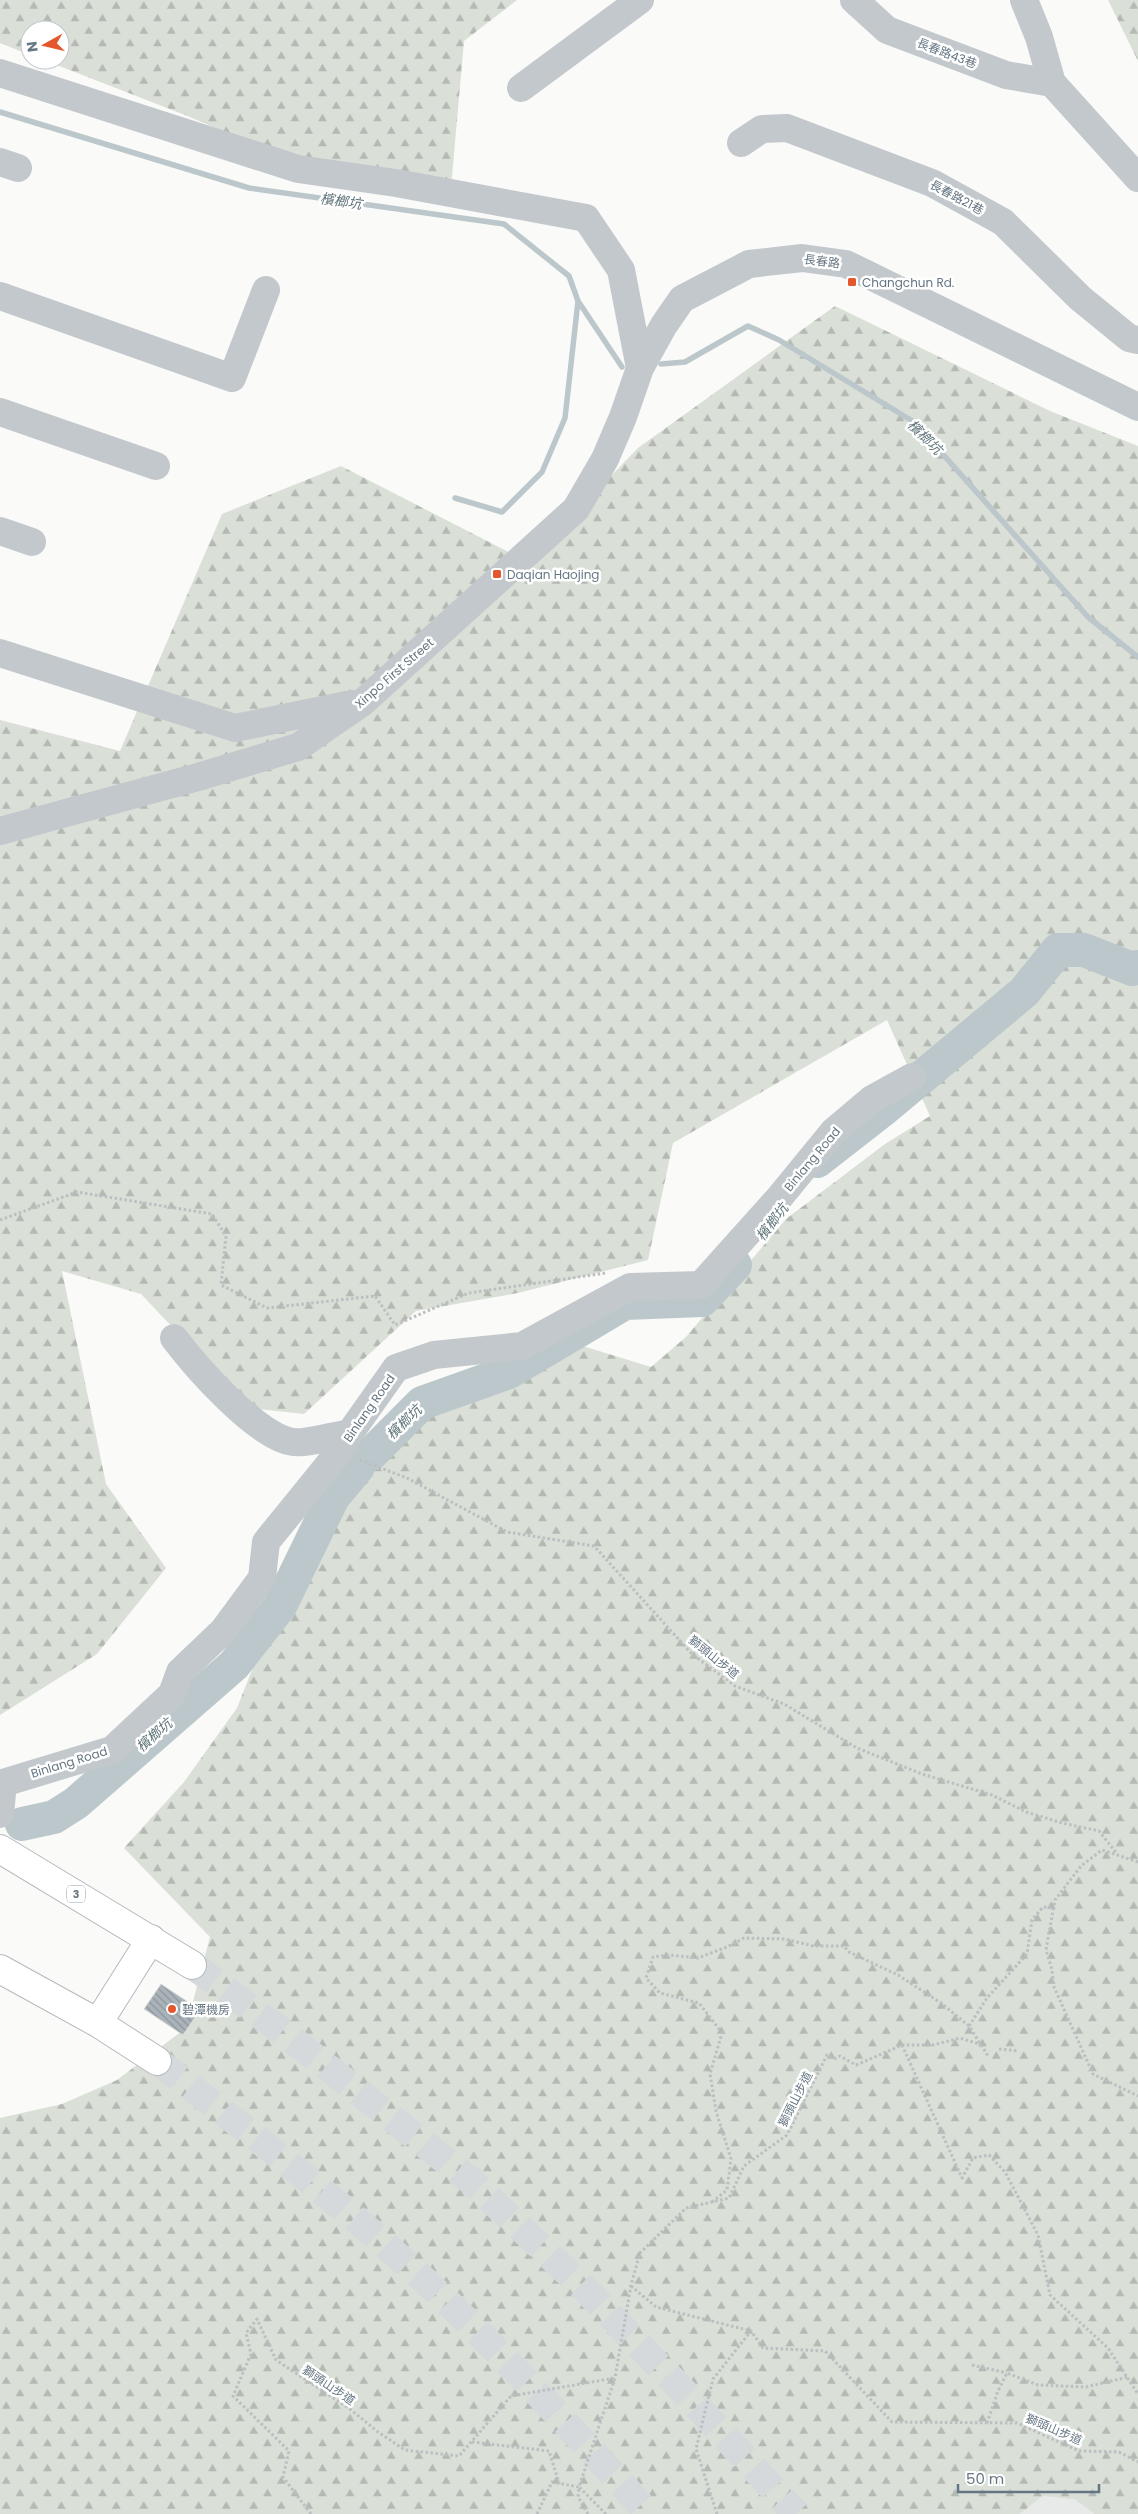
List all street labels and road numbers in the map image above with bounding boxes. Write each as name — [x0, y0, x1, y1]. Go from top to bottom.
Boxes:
street label: 長春路43巷 — [915, 34, 979, 72]
street label: 長春路21巷 — [927, 176, 987, 218]
street label: 長春路 — [803, 250, 841, 272]
street label: Xinpo First Street — [351, 634, 437, 712]
street label: Binlang Road — [780, 1123, 844, 1195]
street label: Binlang Road — [339, 1371, 399, 1445]
street label: 獅頭山步道 — [685, 1632, 743, 1682]
street label: Binlang Road — [29, 1742, 109, 1782]
road number: 3 — [67, 1886, 85, 1902]
street label: 獅頭山步道 — [774, 2068, 816, 2130]
street label: 獅頭山步道 — [299, 2361, 359, 2409]
street label: 獅頭山步道 — [1023, 2409, 1085, 2449]

